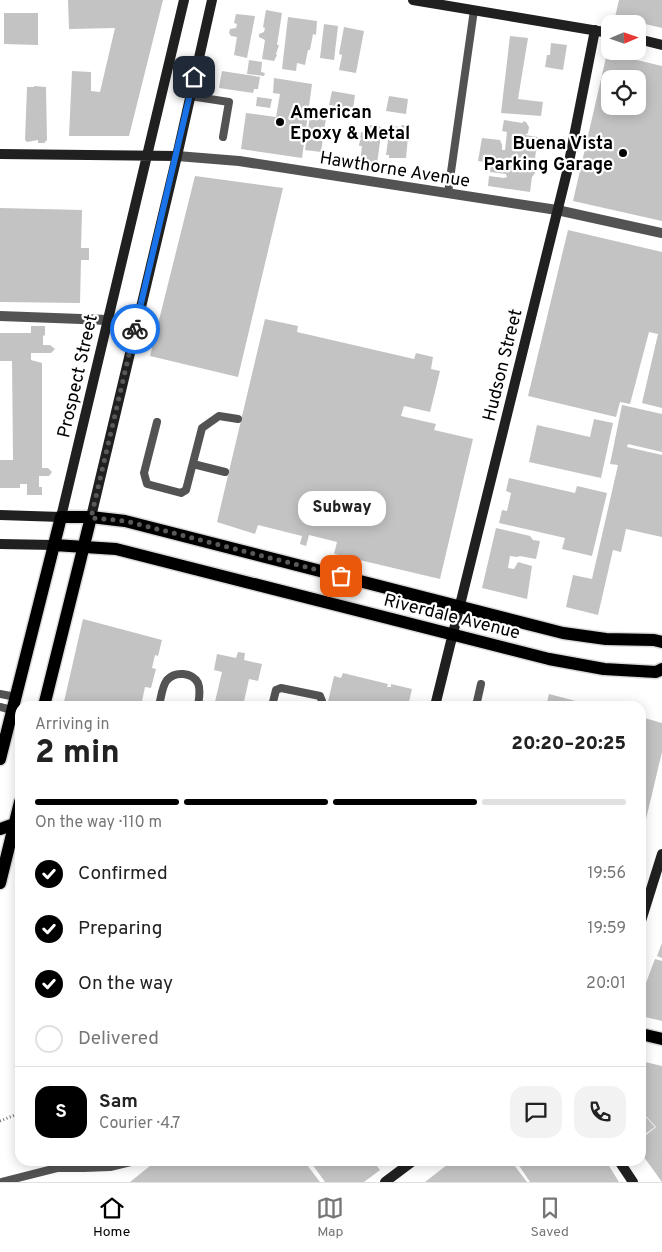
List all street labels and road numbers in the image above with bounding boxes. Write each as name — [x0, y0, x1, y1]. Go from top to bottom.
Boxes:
street label: Hawthorne Avenue — [318, 147, 472, 194]
street label: Hudson Street — [478, 307, 529, 424]
street label: Prospect Street — [53, 312, 104, 440]
street label: Riverdale Avenue — [381, 589, 522, 646]

